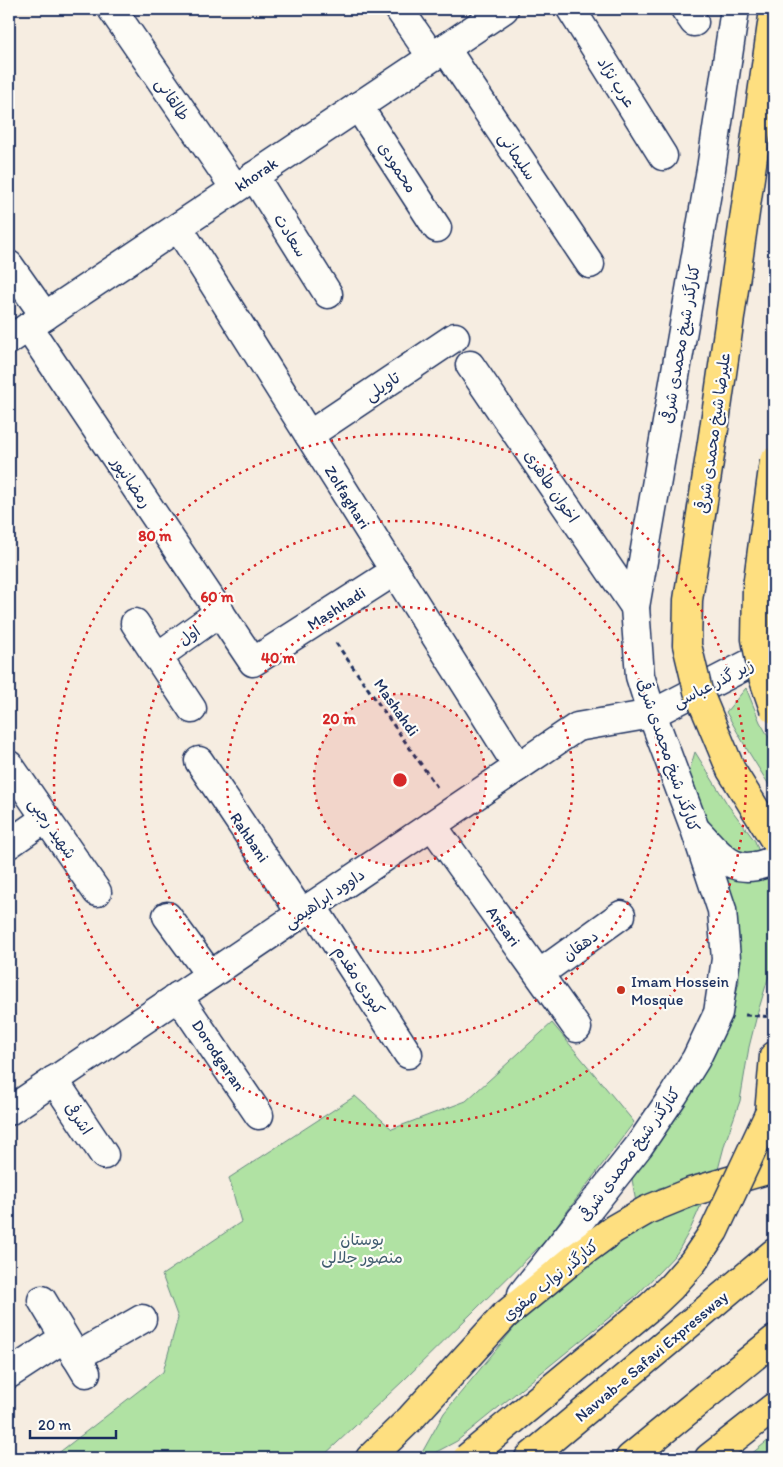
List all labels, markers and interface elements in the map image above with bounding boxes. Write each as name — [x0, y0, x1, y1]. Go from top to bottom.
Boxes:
street label: عرب نژاد — [594, 54, 639, 111]
street label: طالقانی — [151, 74, 194, 125]
street label: سلیمانی — [494, 129, 540, 184]
street label: محمودی — [373, 138, 421, 197]
street label: khorak — [231, 153, 282, 195]
street label: سعادت — [270, 210, 311, 260]
street label: کنارگذر شیخ محمدی شرقی — [656, 263, 705, 425]
street label: علیرضا شیخ محمدی شرقی — [692, 351, 735, 515]
street label: تاویلی — [361, 368, 404, 406]
street label: اخوان طاهری — [519, 446, 583, 527]
street label: رمضانپور — [106, 451, 156, 512]
street label: Zolfaghari — [321, 462, 374, 532]
text: 80 m — [138, 527, 172, 545]
street label: Mashhadi — [304, 583, 369, 634]
text: 60 m — [200, 588, 234, 606]
street label: اول — [175, 621, 204, 650]
text: 40 m — [261, 649, 296, 667]
street label: زیر گذر عباسی — [670, 655, 757, 713]
street label: Mashahdi — [370, 675, 423, 740]
street label: کنارگذر شیخ محمدی شرقی — [632, 676, 705, 835]
text: 20 m — [322, 710, 356, 728]
centre of rings — [391, 771, 409, 789]
street label: شهید رجبی — [24, 794, 80, 863]
street label: Rahbani — [226, 809, 273, 866]
street label: داوود ابراهیمی — [280, 864, 369, 933]
street label: Ansari — [483, 902, 525, 950]
street label: دهقان — [559, 926, 602, 965]
street label: کبودی مقدم — [328, 942, 389, 1020]
place label: Imam Hossein Mosque — [631, 972, 730, 1009]
marker: Imam Hossein Mosque — [615, 984, 627, 996]
street label: Dorodgaran — [188, 1016, 250, 1095]
street label: کنارگذر شیخ محمدی شرقی — [574, 1083, 685, 1226]
street label: اشرفی — [61, 1098, 96, 1138]
park label: بوستان منصور جلالی — [321, 1230, 403, 1268]
street label: کنارگذر نواب صفوی — [499, 1236, 603, 1326]
street label: Navvab-e Safavi Expressway — [571, 1287, 732, 1426]
scale bar — [30, 1407, 116, 1439]
text: 20 m — [38, 1416, 72, 1434]

